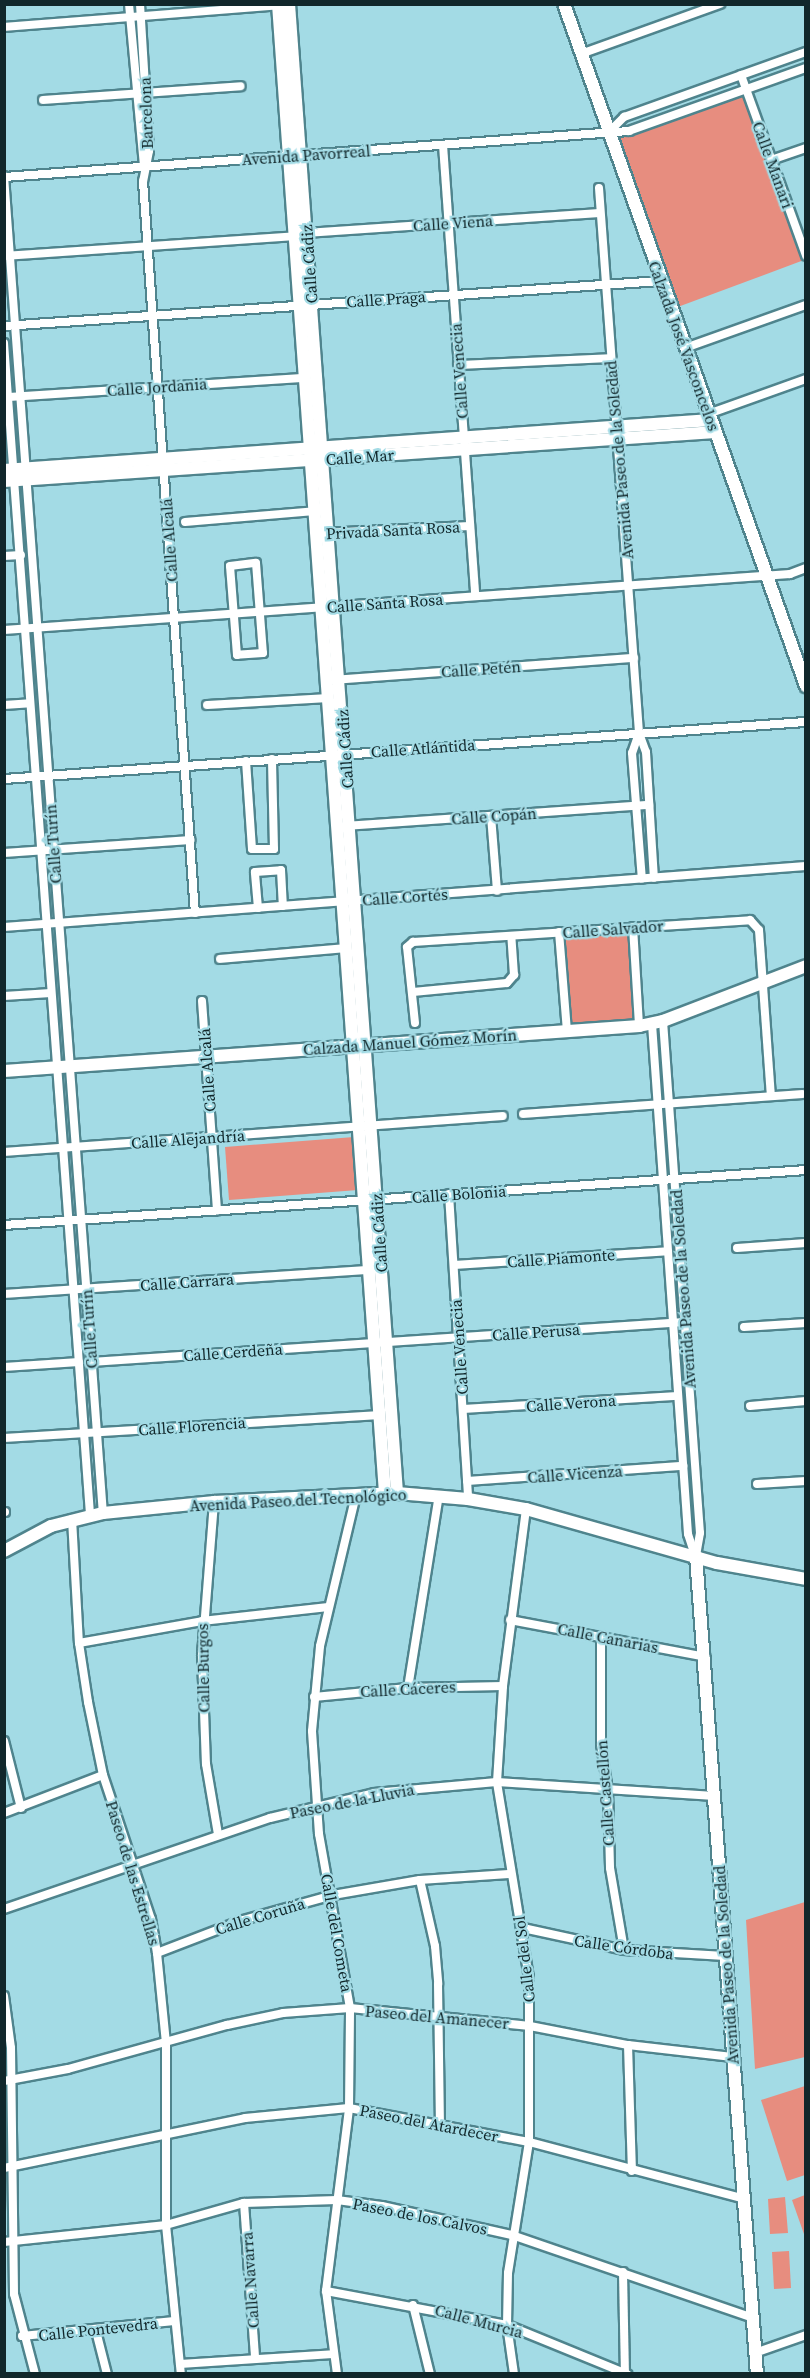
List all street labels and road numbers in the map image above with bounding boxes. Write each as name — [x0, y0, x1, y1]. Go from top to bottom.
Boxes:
street label: Barcelona — [135, 77, 157, 149]
street label: Calle Manari — [748, 119, 798, 211]
street label: Avenida Pavorreal — [241, 141, 371, 169]
street label: Calle Viena — [412, 211, 494, 235]
street label: Calle Cádiz — [297, 224, 321, 304]
street label: Calzada José Vasconcelos — [644, 258, 724, 434]
street label: Calle Praga — [346, 287, 426, 311]
street label: Calle Venecia — [446, 322, 472, 420]
street label: Avenida Paseo de la Soledad — [601, 360, 637, 560]
street label: Calle Jordania — [106, 374, 208, 400]
street label: Calle Mar — [325, 445, 395, 469]
street label: Calle Alcalá — [157, 498, 181, 582]
street label: Privada Santa Rosa — [325, 517, 461, 543]
street label: Calle Santa Rosa — [326, 589, 444, 617]
street label: Calle Petén — [440, 657, 522, 681]
street label: Calle Cádiz — [333, 709, 357, 789]
street label: Calle Atlántida — [370, 735, 476, 761]
street label: Calle Copán — [451, 803, 537, 829]
street label: Calle Turín — [41, 804, 65, 884]
street label: Calle Cortés — [361, 884, 449, 910]
street label: Calle Salvador — [562, 916, 664, 942]
street label: Calzada Manuel Gómez Morín — [303, 1025, 517, 1059]
street label: Calle Alcalá — [195, 1028, 219, 1112]
street label: Calle Alejandría — [130, 1125, 246, 1153]
street label: Calle Bolonia — [411, 1181, 507, 1207]
street label: Avenida Paseo de la Soledad — [666, 1189, 700, 1389]
street label: Calle Cádiz — [367, 1193, 391, 1273]
street label: Calle Piamonte — [506, 1245, 616, 1271]
street label: Calle Carrara — [139, 1269, 235, 1295]
street label: Calle Turín — [77, 1289, 101, 1369]
street label: Calle Venecia — [446, 1298, 472, 1396]
street label: Calle Perusa — [491, 1319, 581, 1345]
street label: Calle Cerdeña — [183, 1339, 283, 1365]
street label: Calle Verona — [525, 1390, 617, 1416]
street label: Calle Florencia — [138, 1413, 246, 1439]
street label: Calle Vicenza — [527, 1461, 623, 1487]
street label: Avenida Paseo del Tecnológico — [189, 1485, 407, 1515]
street label: Calle Canarias — [556, 1619, 660, 1657]
street label: Calle Burgos — [193, 1623, 213, 1713]
street label: Calle Cáceres — [360, 1677, 456, 1701]
street label: Calle Castellón — [592, 1739, 618, 1847]
street label: Paseo de la Lluvia — [288, 1779, 416, 1823]
street label: Paseo de las Estrellas — [102, 1798, 164, 1948]
street label: Avenida Paseo de la Soledad — [709, 1865, 743, 2065]
street label: Calle del Cometa — [317, 1872, 357, 1994]
street label: Calle Coruña — [213, 1893, 307, 1939]
street label: Calle del Sol — [509, 1915, 539, 2003]
street label: Calle Córdoba — [573, 1931, 675, 1963]
street label: Paseo del Amanecer — [364, 2001, 510, 2033]
street label: Paseo del Atardecer — [358, 2100, 500, 2146]
street label: Paseo de los Calvos — [351, 2194, 489, 2238]
street label: Calle Navarra — [237, 2231, 263, 2329]
street label: Calle Murcia — [433, 2300, 525, 2342]
street label: Calle Pontevedra — [37, 2313, 159, 2345]

